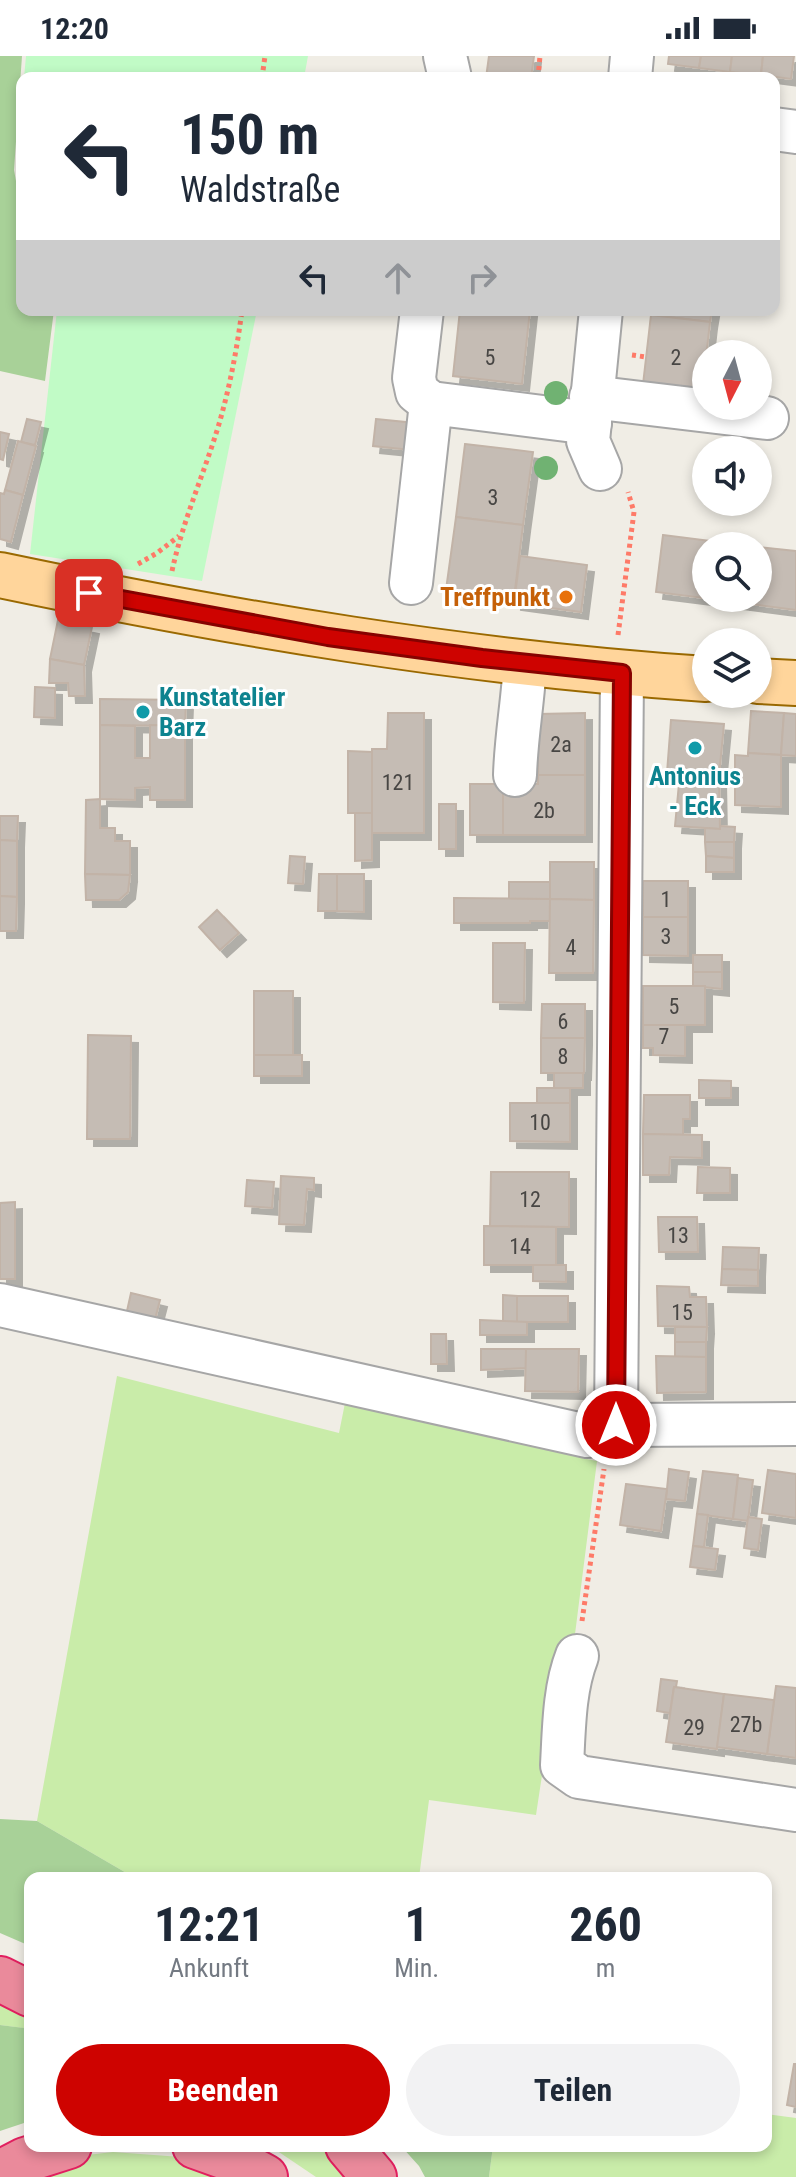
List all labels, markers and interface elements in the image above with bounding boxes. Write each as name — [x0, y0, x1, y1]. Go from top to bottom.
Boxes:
text: 12:20 — [40, 11, 109, 46]
text: 150 m — [180, 102, 319, 168]
icon: left — [48, 104, 152, 208]
text: Waldstraße — [180, 169, 340, 211]
icon: left — [292, 256, 336, 300]
icon: ahead — [376, 256, 420, 300]
icon: right — [460, 256, 504, 300]
north arrow — [692, 340, 772, 420]
map controls — [692, 340, 772, 708]
house number: 5 — [485, 345, 495, 370]
house number: 2 — [671, 345, 681, 370]
button: sound — [692, 436, 772, 516]
house number: 3 — [488, 485, 498, 510]
button: search — [692, 532, 772, 612]
pin — [55, 559, 123, 627]
icon: arrive — [67, 571, 111, 615]
place label: Treffpunkt — [440, 582, 550, 612]
marker: Treffpunkt — [557, 588, 575, 606]
button: layers — [692, 628, 772, 708]
place label: Kunstatelier Barz — [159, 682, 286, 742]
marker: Kunstatelier Barz — [134, 703, 152, 721]
house number: 2a — [550, 732, 572, 757]
marker: Antonius - Eck — [686, 739, 704, 757]
place label: Antonius - Eck — [649, 761, 741, 821]
house number: 121 — [382, 770, 414, 795]
house number: 2b — [533, 798, 555, 823]
house number: 1 — [661, 887, 671, 912]
house number: 3 — [661, 924, 671, 949]
house number: 4 — [566, 935, 577, 960]
house number: 5 — [669, 994, 679, 1019]
house number: 6 — [558, 1009, 568, 1034]
house number: 7 — [659, 1024, 669, 1049]
house number: 8 — [558, 1044, 568, 1069]
house number: 10 — [529, 1110, 551, 1135]
house number: 12 — [519, 1187, 541, 1212]
house number: 13 — [667, 1223, 689, 1248]
house number: 14 — [509, 1234, 531, 1259]
house number: 15 — [671, 1300, 693, 1325]
position arrow — [574, 1383, 658, 1467]
house number: 27b — [730, 1712, 762, 1737]
house number: 29 — [683, 1715, 705, 1740]
text: 12:21 — [154, 1896, 264, 1953]
text: 1 — [405, 1896, 429, 1953]
text: 260 — [569, 1896, 642, 1953]
text: Ankunft — [169, 1953, 249, 1983]
text: Min. — [394, 1953, 439, 1983]
text: m — [596, 1953, 615, 1983]
button: Beenden — [56, 2044, 390, 2136]
button: Teilen — [406, 2044, 740, 2136]

